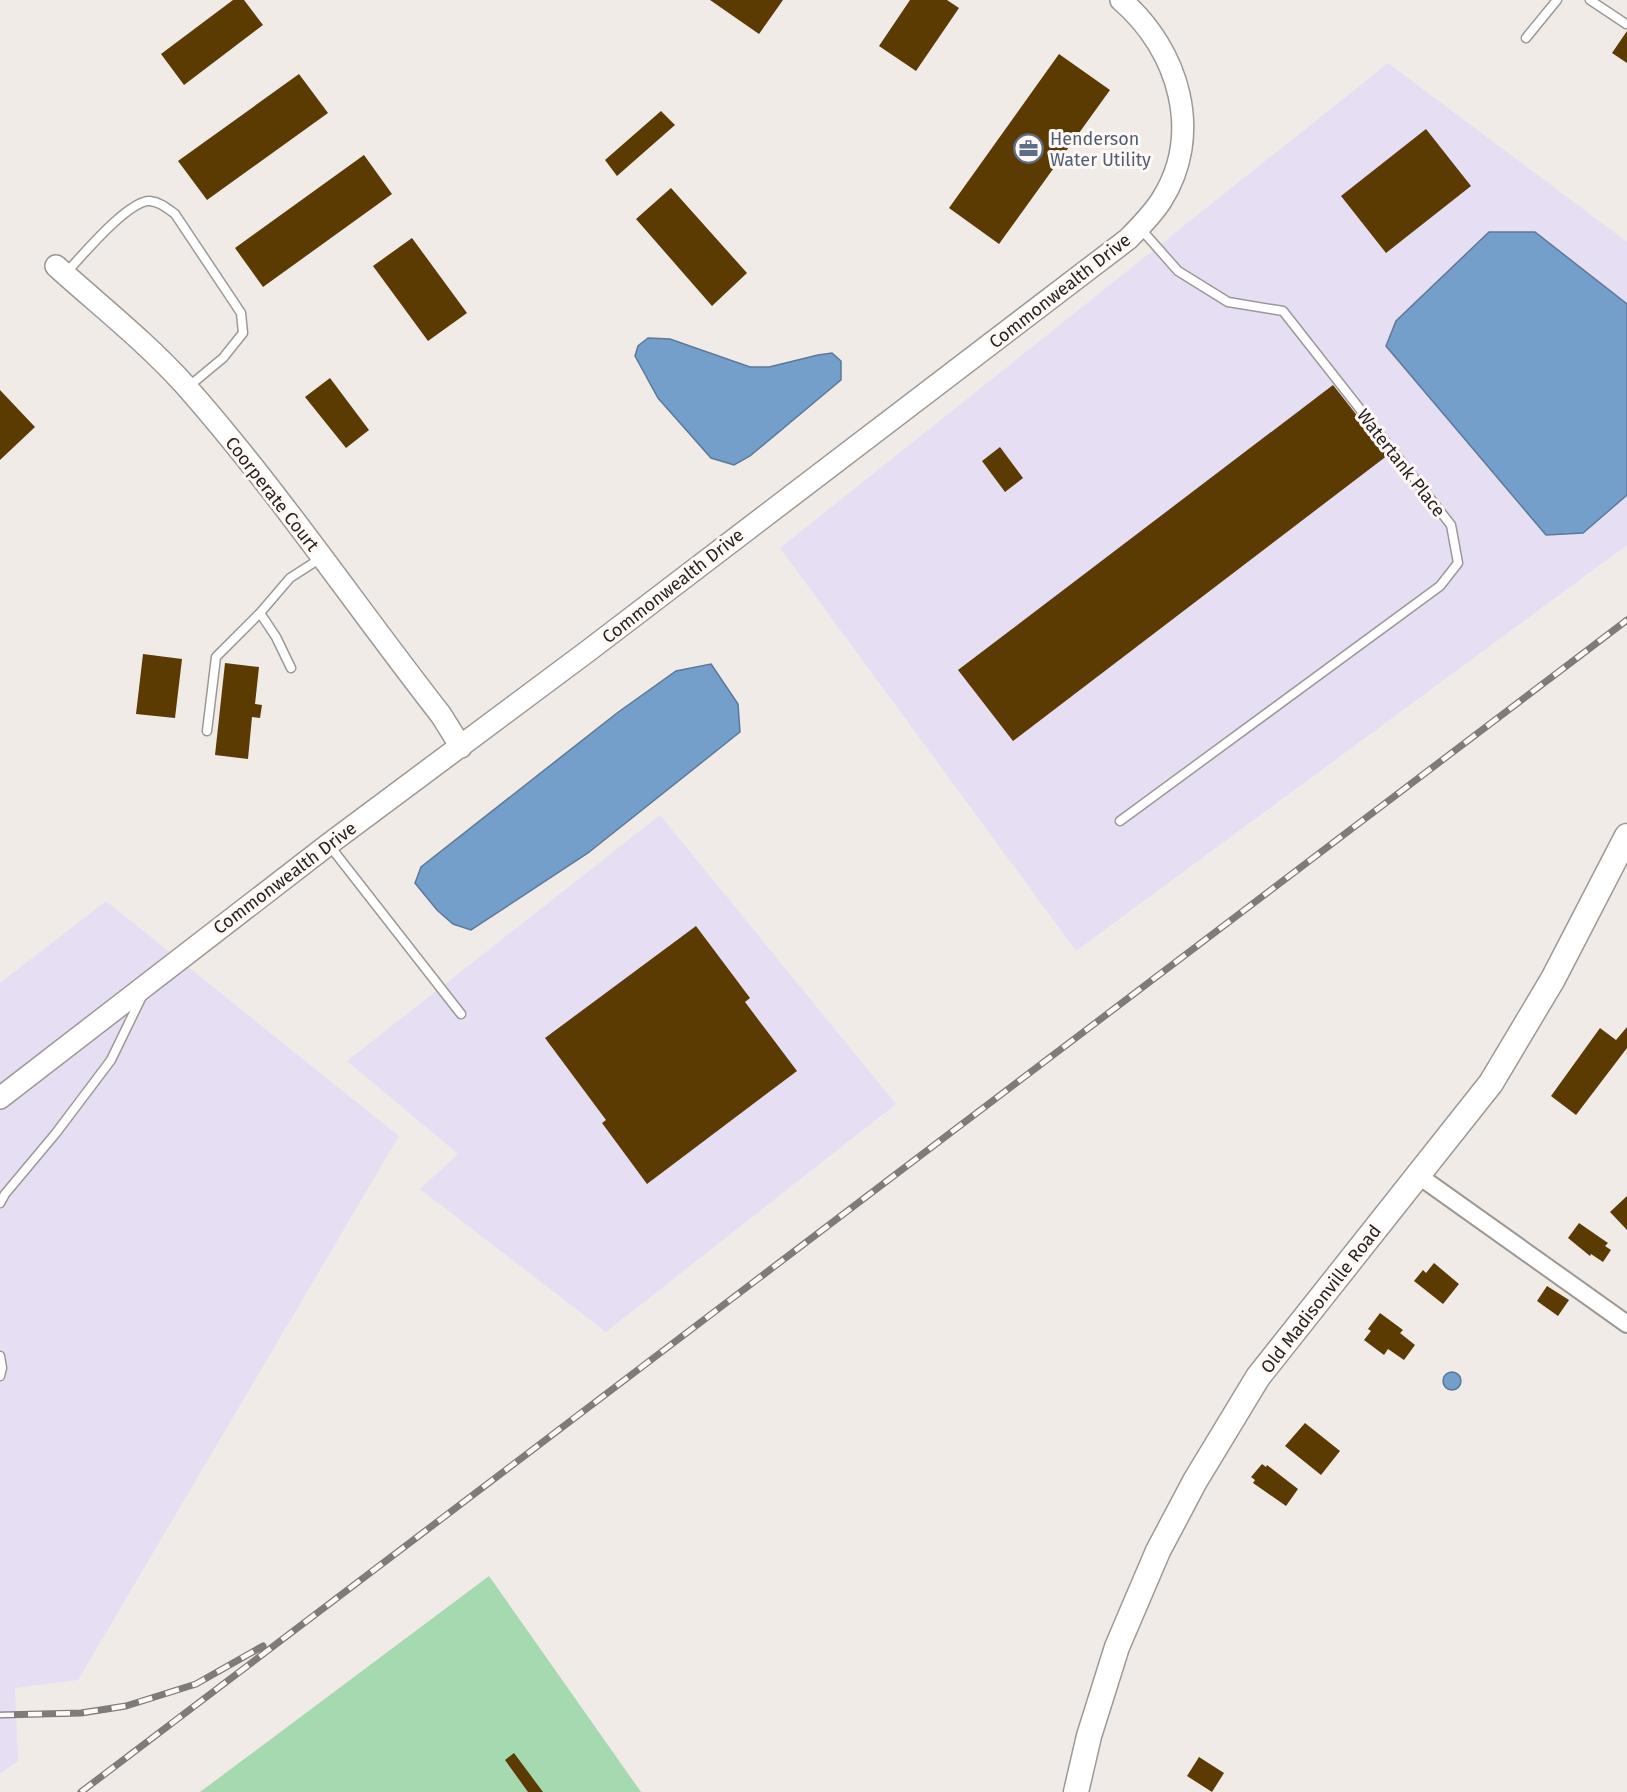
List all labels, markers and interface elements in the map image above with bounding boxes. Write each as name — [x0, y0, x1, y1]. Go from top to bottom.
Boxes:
place label: Henderson Water Utility — [1050, 128, 1151, 171]
office icon: Henderson Water Utility — [1013, 133, 1045, 165]
street label: Commonwealth Drive — [985, 229, 1135, 353]
street label: Watertank Place — [1352, 405, 1450, 521]
street label: Coorperate Court — [220, 432, 324, 556]
street label: Commonwealth Drive — [598, 524, 748, 648]
street label: Commonwealth Drive — [209, 817, 361, 939]
street label: Old Madisonville Road — [1256, 1220, 1386, 1378]

